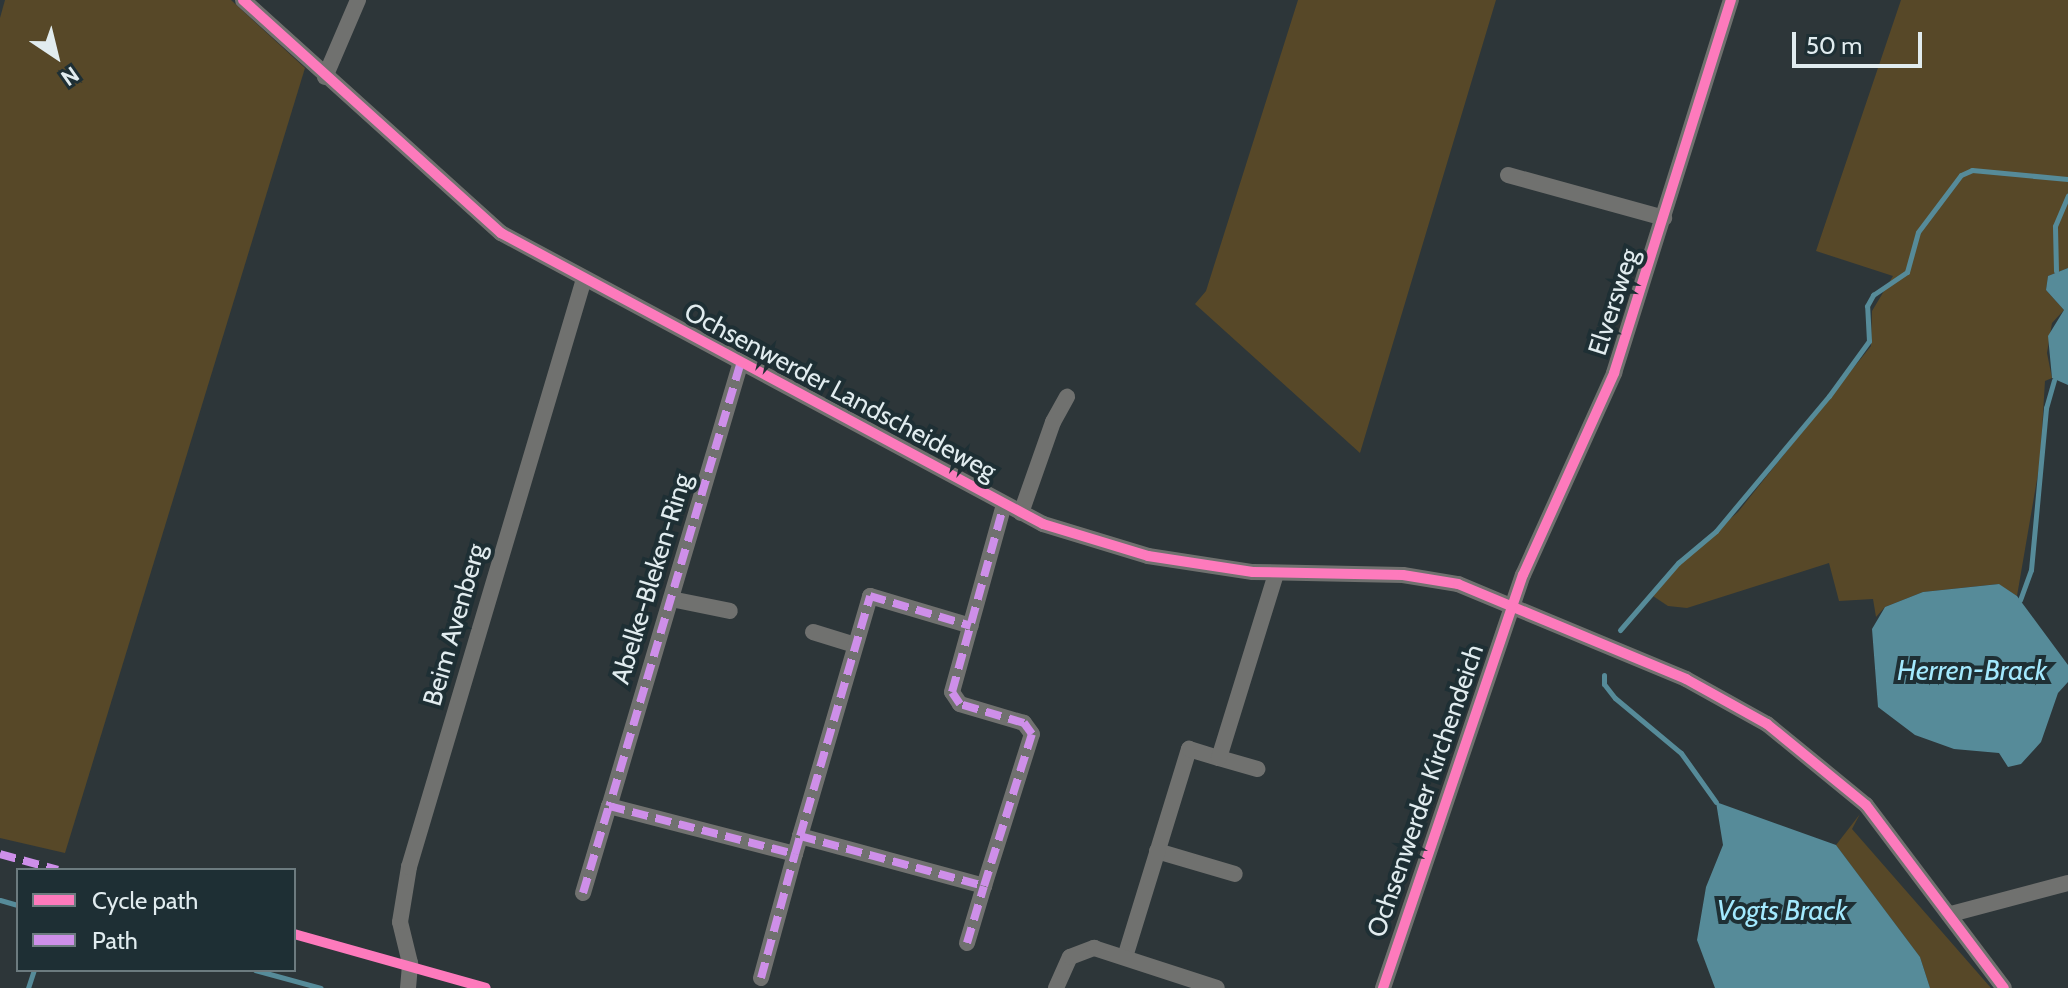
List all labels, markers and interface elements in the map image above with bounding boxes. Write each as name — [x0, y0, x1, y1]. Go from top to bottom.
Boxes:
north arrow — [16, 16, 96, 96]
scale bar — [1796, 16, 1926, 66]
text: 50 m — [1806, 31, 1862, 60]
text: N — [56, 61, 84, 92]
street label: Elversweg — [1582, 245, 1646, 359]
street label: Ochsenwerder Landscheideweg — [679, 296, 1001, 488]
street label: Abelke-Bleken-Ring — [605, 470, 699, 688]
street label: Beim Avenberg — [417, 540, 493, 710]
street label: Ochsenwerder Kirchendeich — [1361, 641, 1491, 941]
water label: Herren-Brack — [1897, 653, 2047, 687]
legend — [16, 868, 296, 972]
text: Cycle path — [92, 886, 198, 915]
water label: Vogts Brack — [1717, 893, 1847, 927]
text: Path — [92, 926, 138, 955]

